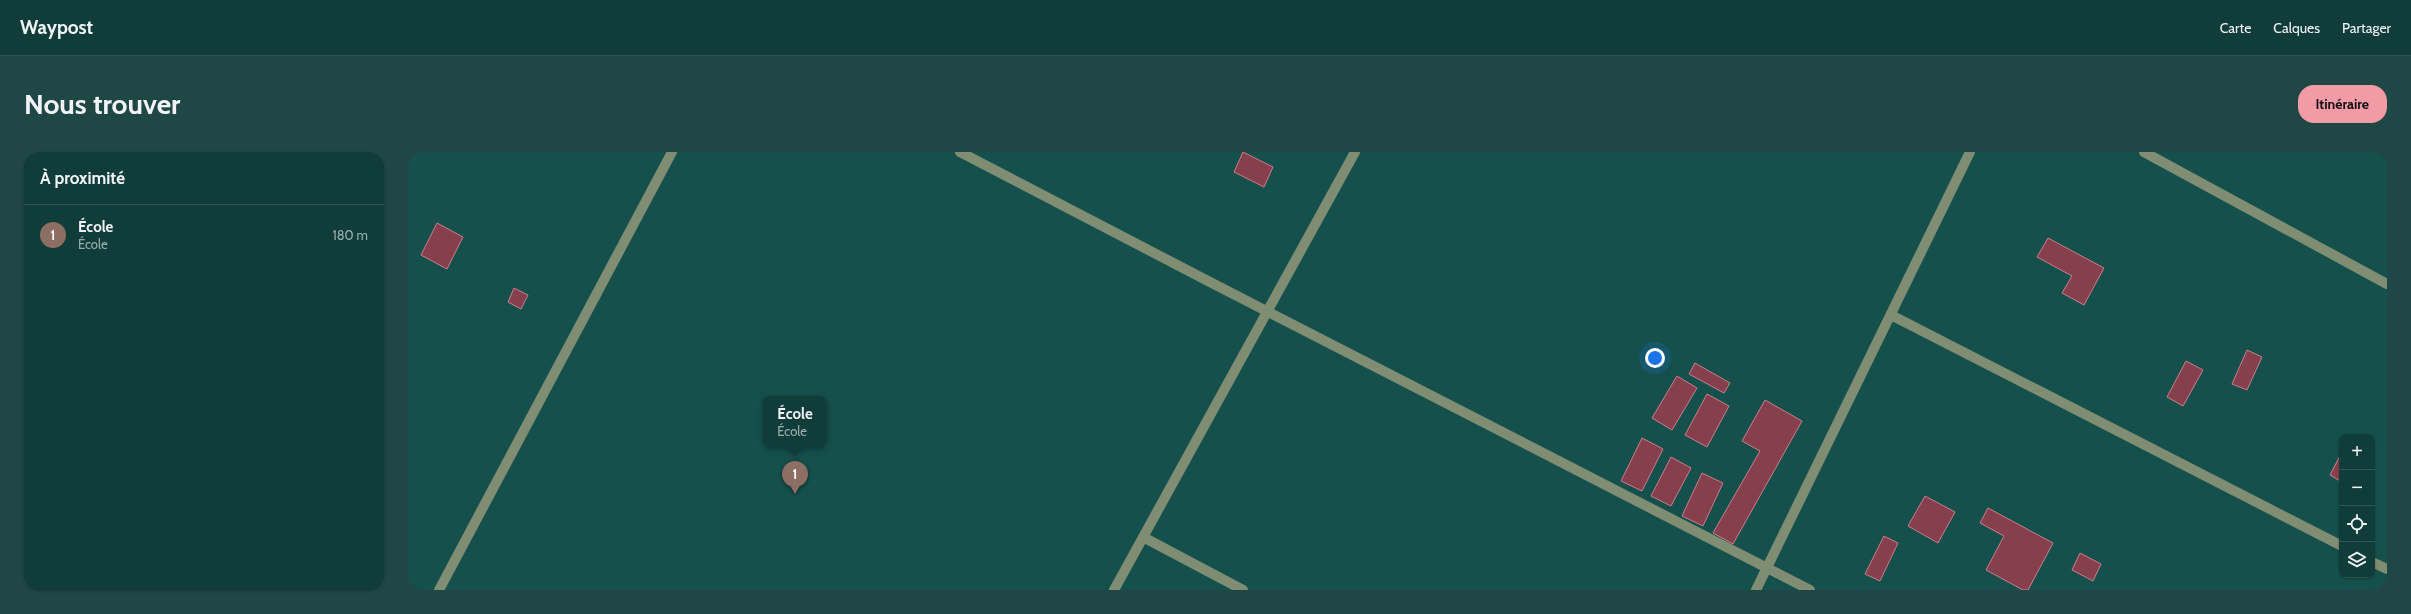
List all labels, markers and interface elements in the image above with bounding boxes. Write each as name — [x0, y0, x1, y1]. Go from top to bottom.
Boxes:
text: Waypost — [20, 16, 93, 39]
text: Carte — [2220, 19, 2251, 37]
text: Calques — [2273, 19, 2320, 37]
text: Partager — [2342, 19, 2391, 37]
button: Itinéraire — [2298, 85, 2387, 123]
text: Nous trouver — [24, 87, 180, 121]
text: À proximité — [40, 168, 125, 188]
text: École — [78, 218, 113, 236]
text: 1 — [51, 227, 55, 243]
text: 180 m — [332, 227, 368, 243]
text: École — [78, 236, 108, 252]
your location — [1645, 348, 1665, 368]
popup — [763, 396, 827, 448]
text: École — [777, 405, 813, 423]
text: École — [777, 423, 807, 439]
map controls — [2339, 434, 2375, 578]
button: + — [2339, 434, 2375, 470]
pin: 1 — [782, 461, 808, 494]
button: − — [2339, 470, 2375, 506]
button: locate — [2339, 506, 2375, 542]
button: layers — [2339, 542, 2375, 578]

